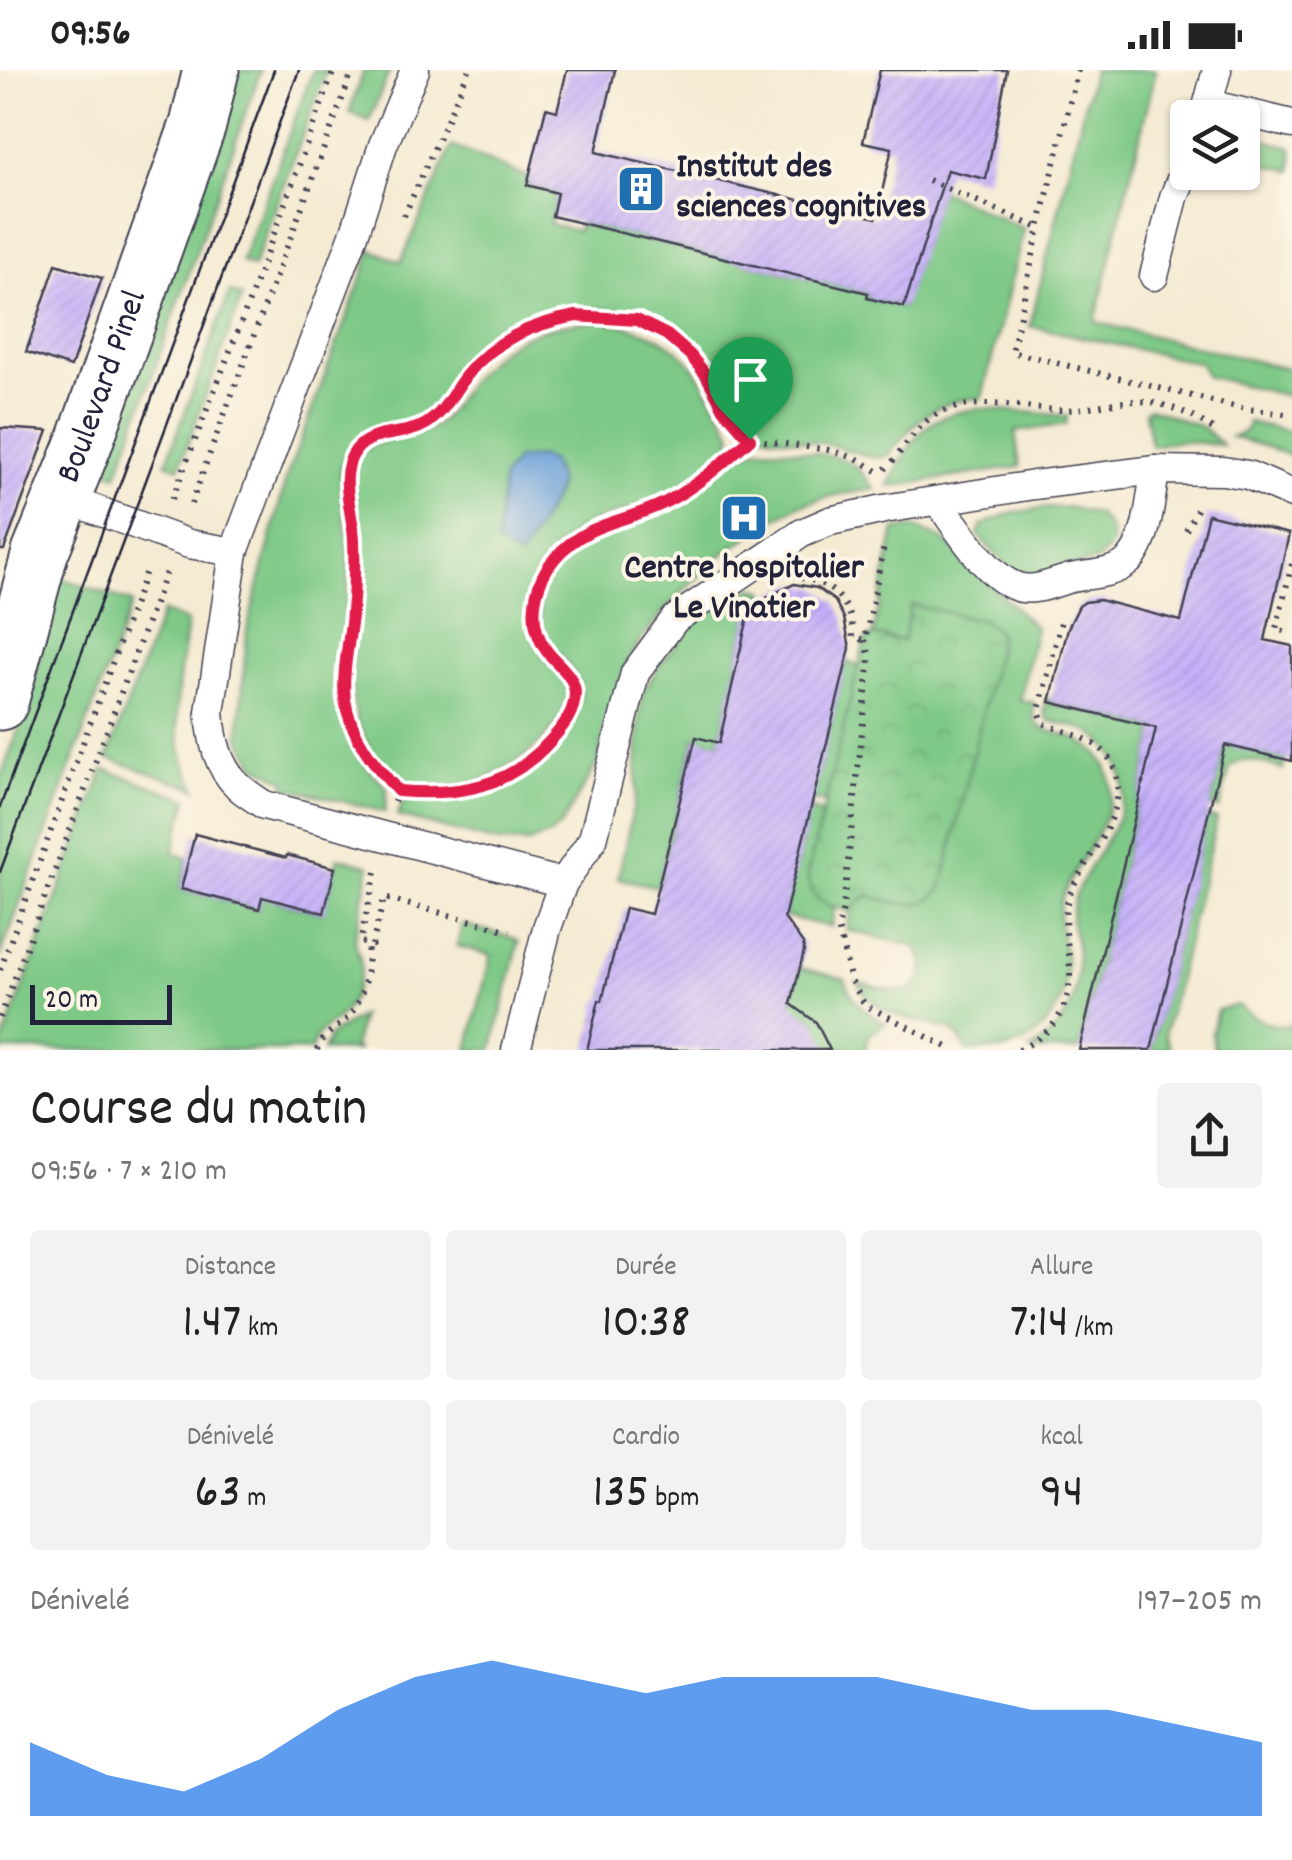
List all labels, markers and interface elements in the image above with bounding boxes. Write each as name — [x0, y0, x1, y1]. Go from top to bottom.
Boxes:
text: 09:56 — [50, 8, 131, 63]
map controls — [1170, 100, 1260, 190]
button: layers — [1170, 100, 1260, 190]
place label: Institut des sciences cognitives — [676, 144, 927, 234]
building icon: Institut des sciences cognitives — [615, 163, 667, 215]
street label: Boulevard Pinel — [46, 284, 162, 491]
pin — [708, 337, 793, 440]
icon: arrive — [723, 352, 778, 407]
hospital icon: Centre hospitalier Le Vinatier — [718, 492, 770, 544]
place label: Centre hospitalier Le Vinatier — [624, 545, 865, 635]
scale bar — [30, 980, 172, 1024]
text: 20 m — [45, 982, 98, 1022]
text: Course du matin — [30, 1073, 367, 1152]
button: share — [1157, 1083, 1262, 1188]
text: 09:56 · 7 × 210 m — [30, 1150, 227, 1196]
text: Distance — [185, 1249, 276, 1289]
text: Durée — [615, 1249, 677, 1289]
text: Allure — [1030, 1249, 1093, 1289]
text: 1.47 — [182, 1289, 241, 1361]
text: 10:38 — [602, 1289, 690, 1361]
text: 7:14 — [1010, 1289, 1069, 1361]
text: km — [241, 1310, 278, 1350]
text: /km — [1069, 1310, 1114, 1350]
text: Dénivelé — [187, 1419, 274, 1459]
text: Cardio — [612, 1419, 680, 1459]
text: kcal — [1040, 1419, 1083, 1459]
text: 63 — [194, 1459, 241, 1531]
text: 135 — [592, 1459, 649, 1531]
text: 94 — [1040, 1459, 1083, 1531]
text: m — [241, 1480, 267, 1520]
text: bpm — [649, 1480, 699, 1520]
text: Dénivelé — [30, 1580, 130, 1626]
text: 197–205 m — [1137, 1580, 1262, 1626]

